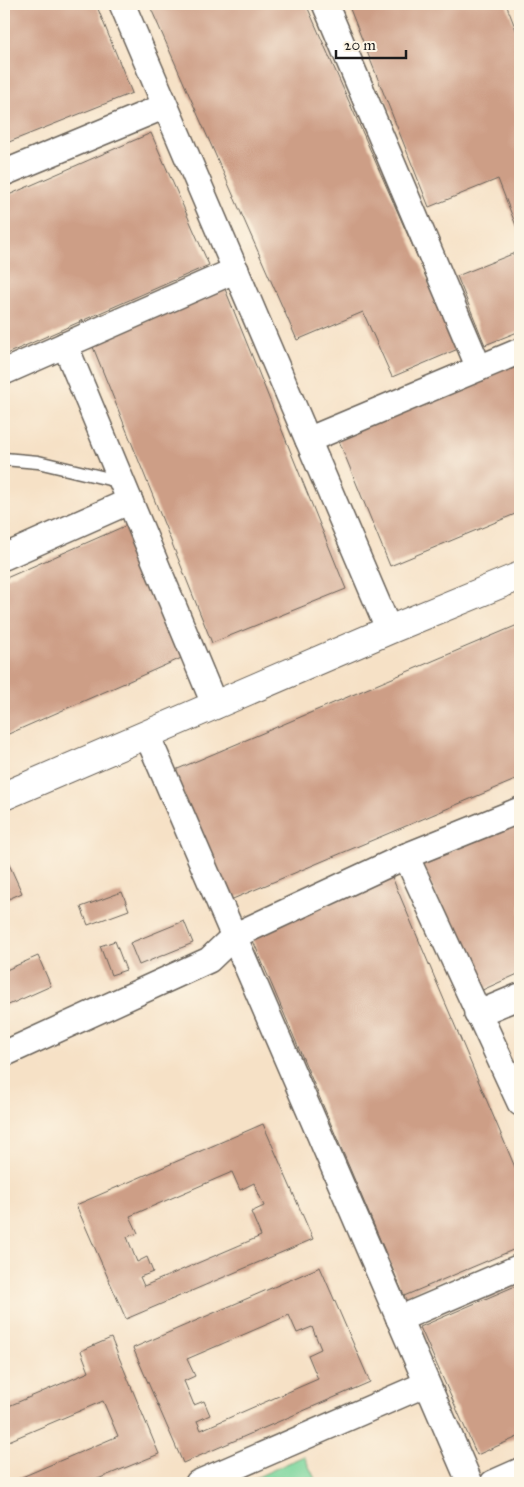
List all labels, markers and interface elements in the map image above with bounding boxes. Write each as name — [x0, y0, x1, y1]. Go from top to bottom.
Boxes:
scale bar — [336, 28, 406, 60]
text: 20 m — [344, 36, 376, 54]

